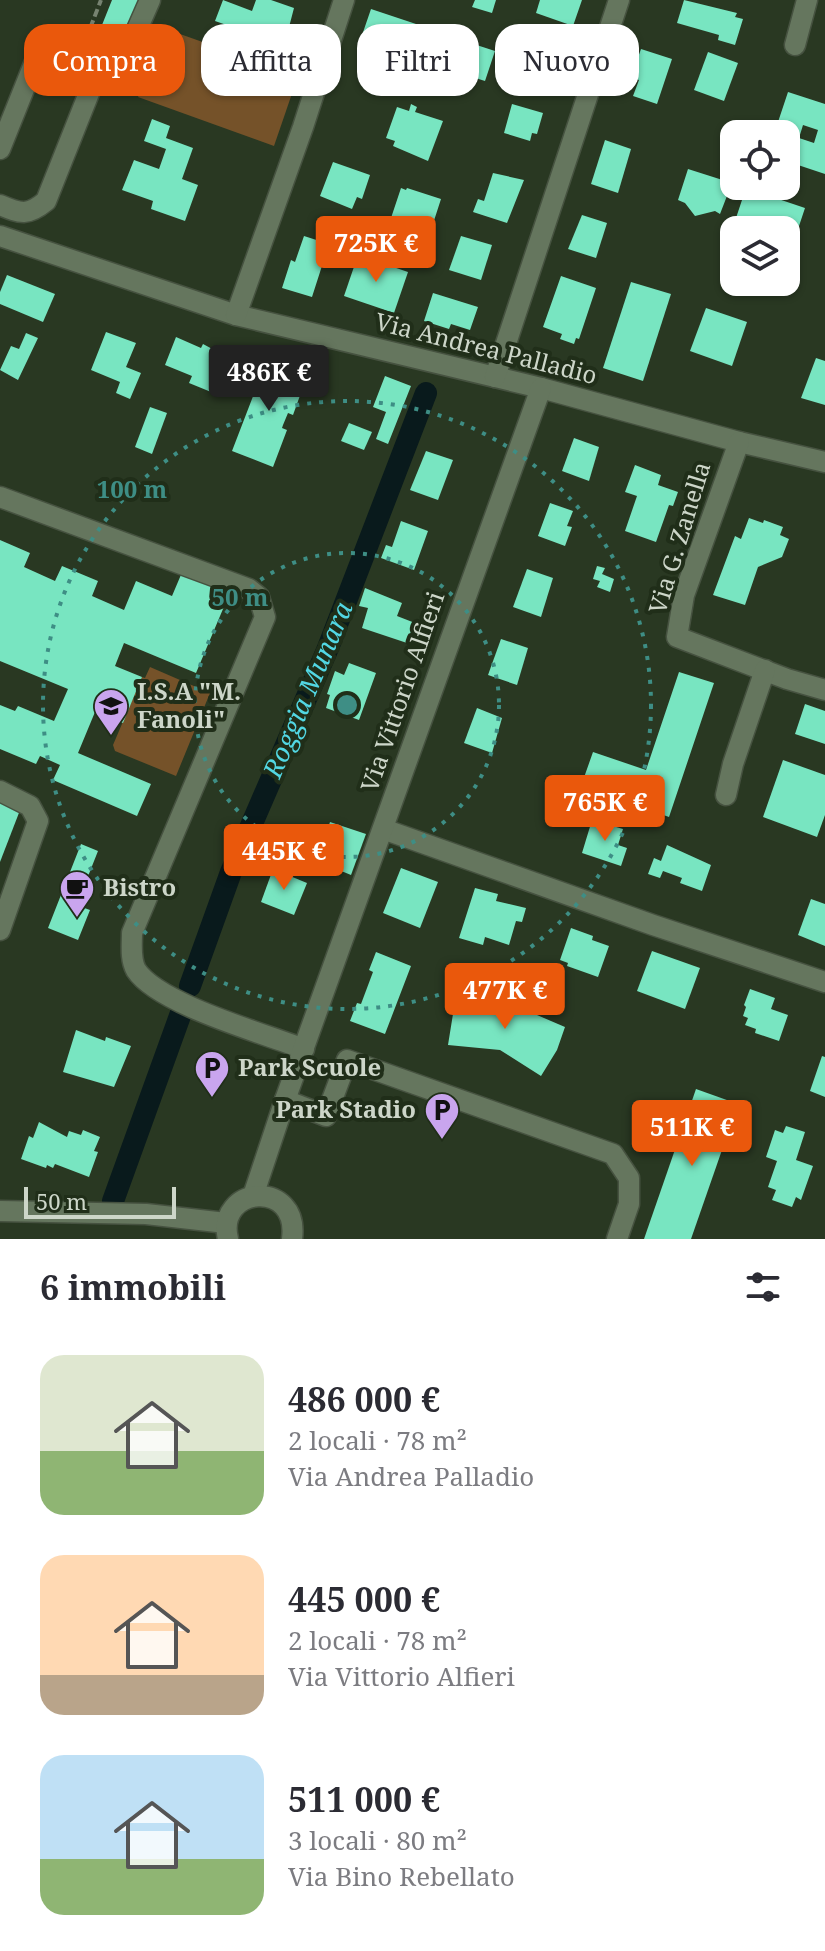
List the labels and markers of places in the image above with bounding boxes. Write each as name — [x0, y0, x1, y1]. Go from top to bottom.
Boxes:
pin: 725K € — [311, 216, 441, 284]
pin: 486K € — [204, 345, 334, 413]
place label: I.S.A "M. Fanoli" — [137, 674, 241, 735]
school or university icon: I.S.A "M. Fanoli" — [92, 687, 130, 737]
centre of rings — [333, 691, 361, 719]
pin: 765K € — [540, 775, 670, 843]
pin: 445K € — [219, 824, 349, 892]
cafe icon: Bistro — [58, 869, 96, 919]
place label: Bistro — [103, 870, 176, 903]
pin: 477K € — [440, 963, 570, 1031]
parking icon: Park Scuole — [193, 1049, 231, 1099]
place label: Park Scuole — [238, 1050, 381, 1083]
parking icon: Park Stadio — [423, 1091, 461, 1141]
place label: Park Stadio — [275, 1092, 416, 1125]
pin: 511K € — [627, 1100, 757, 1168]

